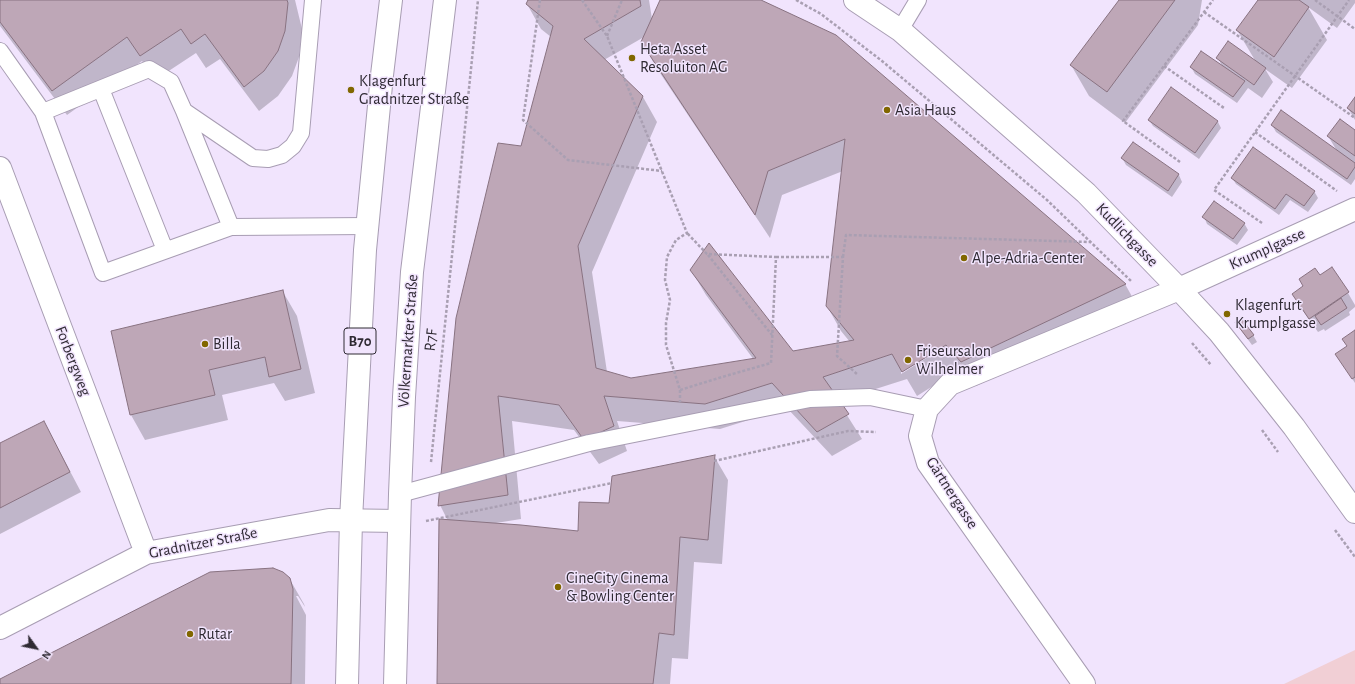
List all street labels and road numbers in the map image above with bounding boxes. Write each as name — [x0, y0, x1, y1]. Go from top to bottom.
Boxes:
street label: Kudlichgasse — [1092, 199, 1162, 271]
street label: Krumplgasse — [1226, 224, 1308, 274]
street label: Völkermarkter Straße — [394, 274, 422, 408]
street label: Forbergweg — [51, 323, 95, 399]
road number: B70 — [344, 328, 376, 354]
street label: R7F — [420, 328, 442, 352]
street label: Gärtnergasse — [922, 453, 982, 533]
street label: Gradnitzer Straße — [147, 523, 259, 563]

